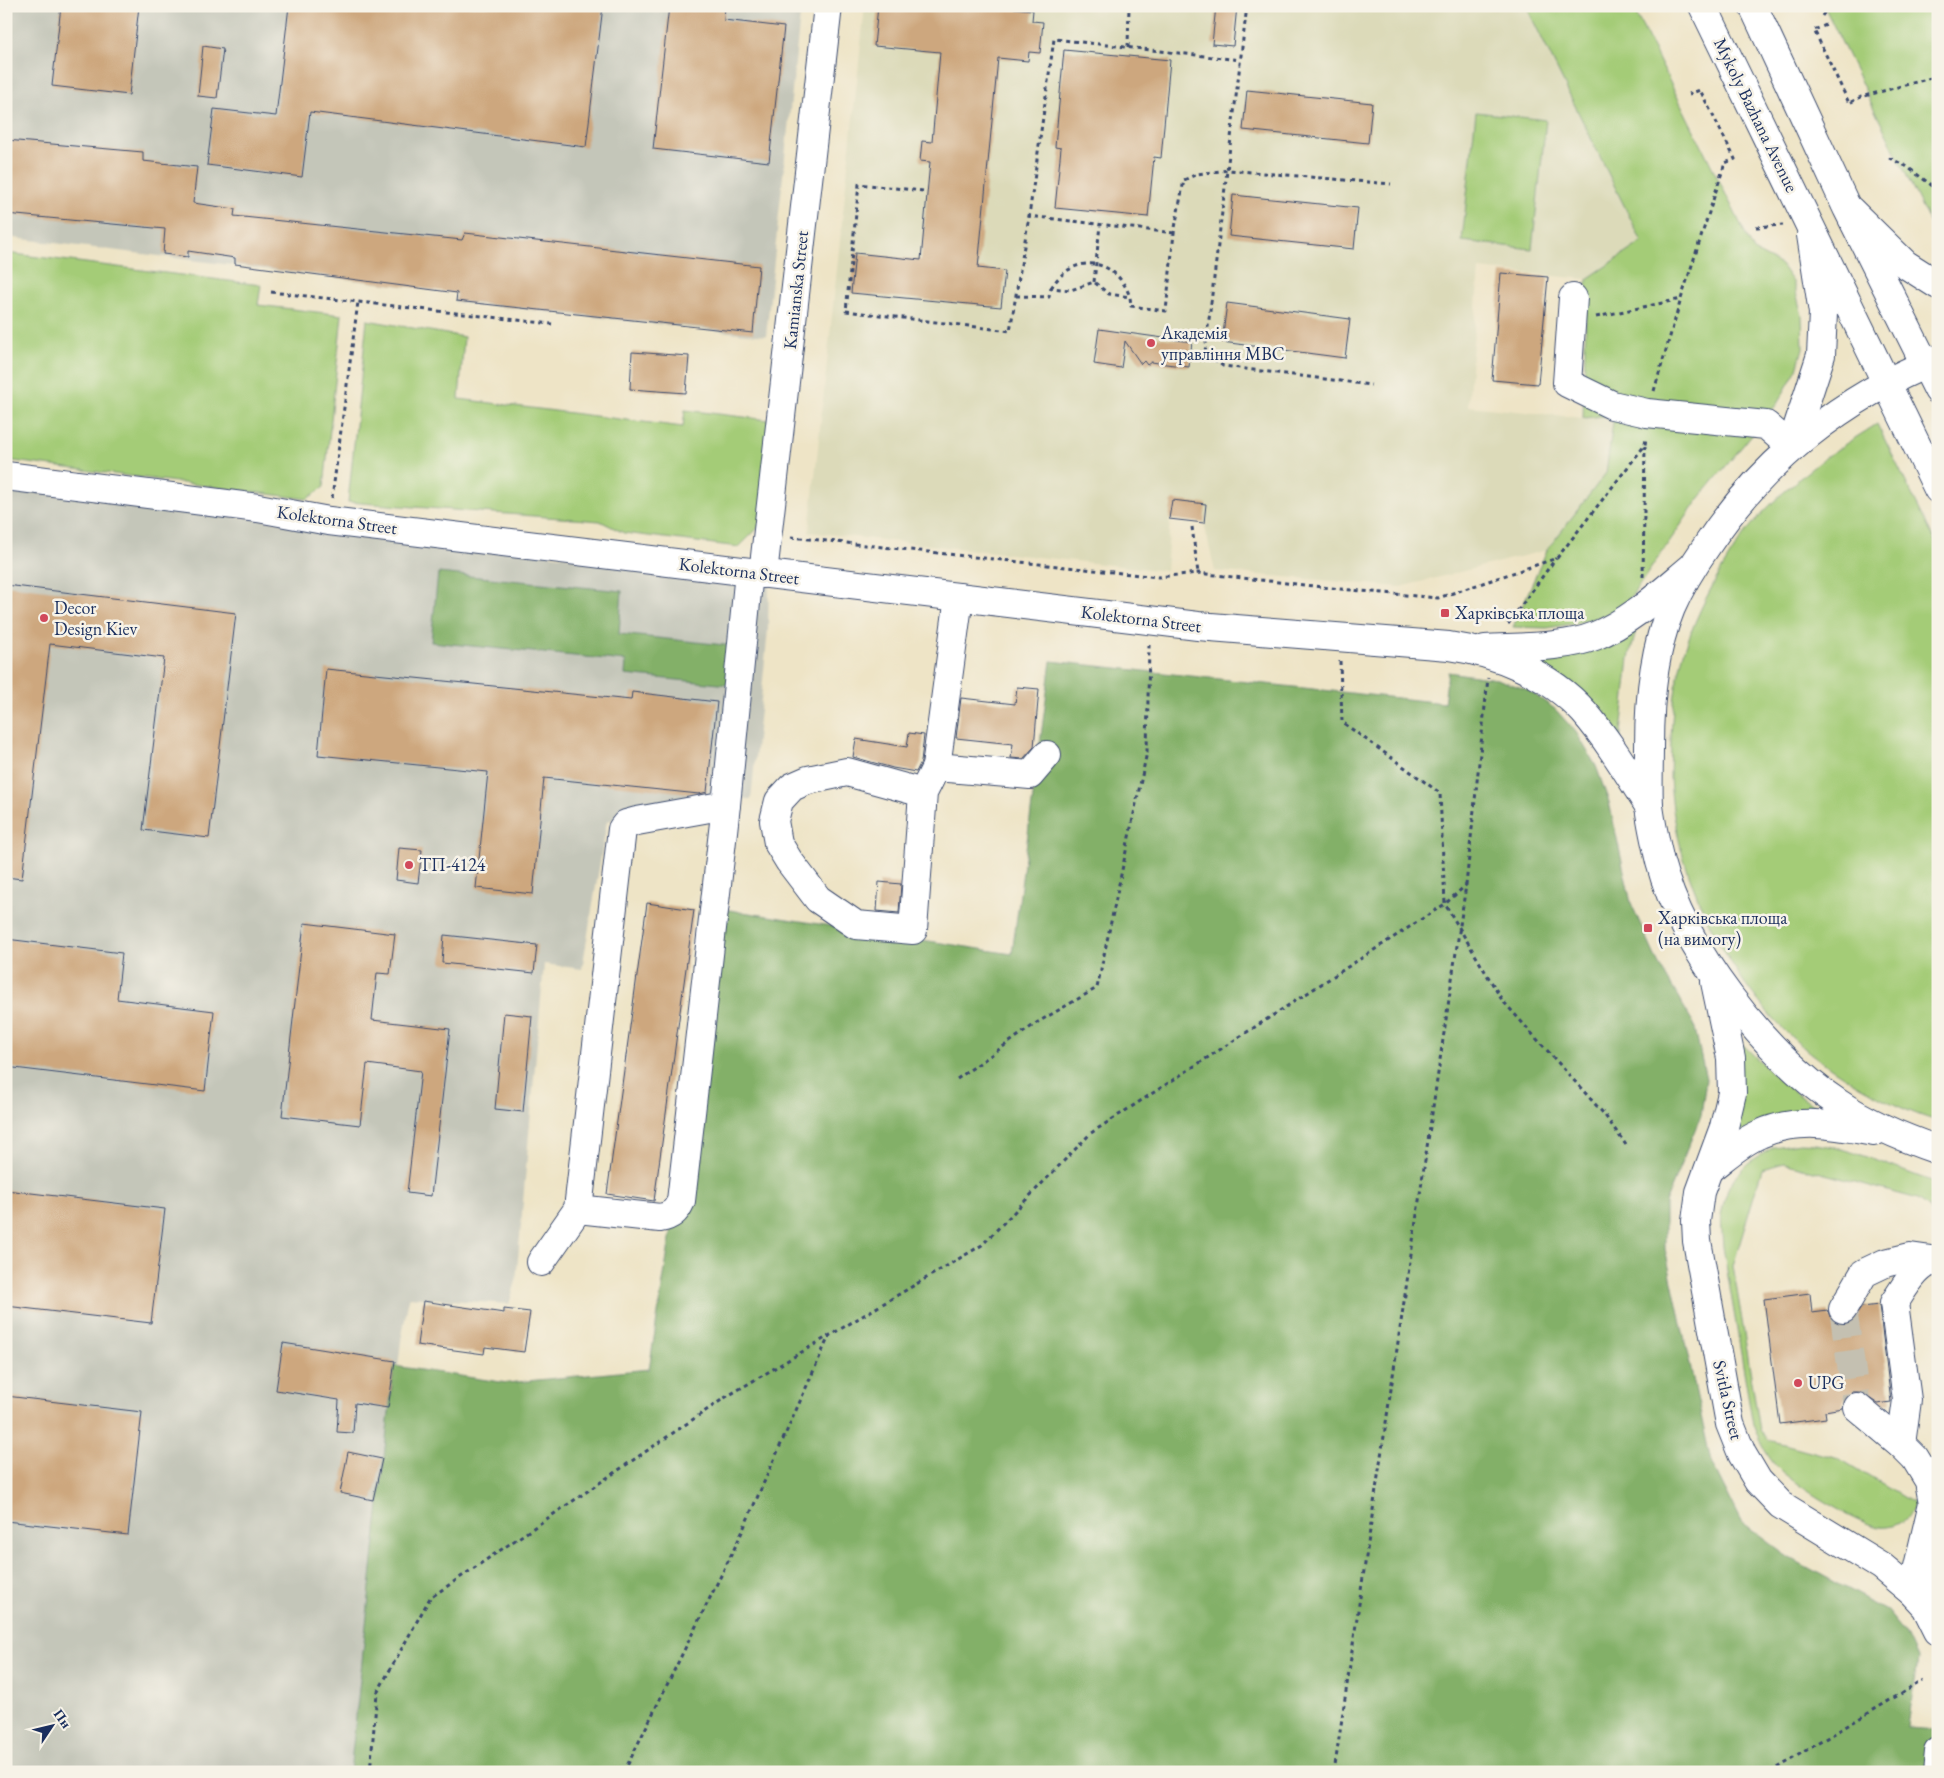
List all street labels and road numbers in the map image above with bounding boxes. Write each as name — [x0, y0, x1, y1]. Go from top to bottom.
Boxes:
street label: Mykoly Bazhana Avenue — [1709, 34, 1804, 196]
street label: Kamianska Street — [778, 229, 813, 350]
street label: Kolektorna Street — [276, 500, 399, 539]
street label: Kolektorna Street — [678, 552, 801, 589]
street label: Kolektorna Street — [1080, 600, 1203, 637]
street label: Svitla Street — [1708, 1358, 1749, 1442]

